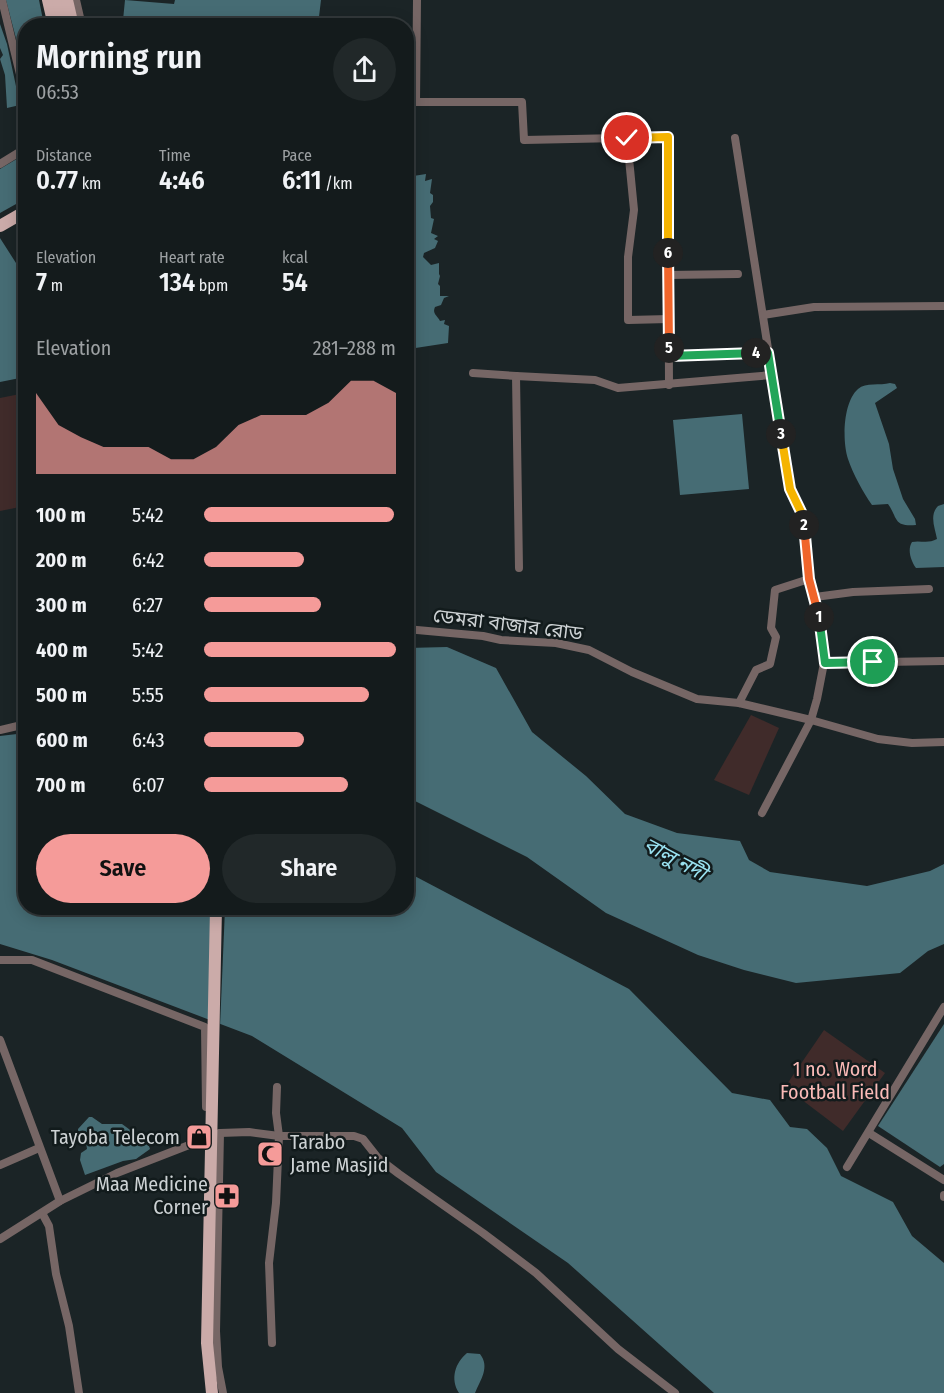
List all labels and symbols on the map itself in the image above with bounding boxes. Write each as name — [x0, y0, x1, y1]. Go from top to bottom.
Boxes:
pin — [601, 112, 652, 163]
pin: 6 — [653, 238, 683, 268]
pin: 5 — [654, 333, 684, 363]
pin: 4 — [741, 338, 771, 368]
pin: 3 — [766, 419, 796, 449]
pin: 2 — [789, 510, 819, 540]
pin: 1 — [804, 602, 834, 632]
street label: ডেমরা বাজার রোড — [432, 603, 585, 645]
pin — [847, 636, 898, 687]
water label: বালু নদী — [639, 832, 715, 889]
park label: 1 no. Word Football Field — [780, 1057, 890, 1104]
shop icon: Tayoba Telecom — [184, 1122, 214, 1152]
place label: Tayoba Telecom — [51, 1125, 180, 1149]
place label: Tarabo Jame Masjid — [290, 1130, 388, 1177]
mosque icon: Tarabo Jame Masjid — [255, 1139, 285, 1169]
place label: Maa Medicine Corner — [96, 1172, 208, 1219]
pharmacy icon: Maa Medicine Corner — [212, 1181, 242, 1211]

